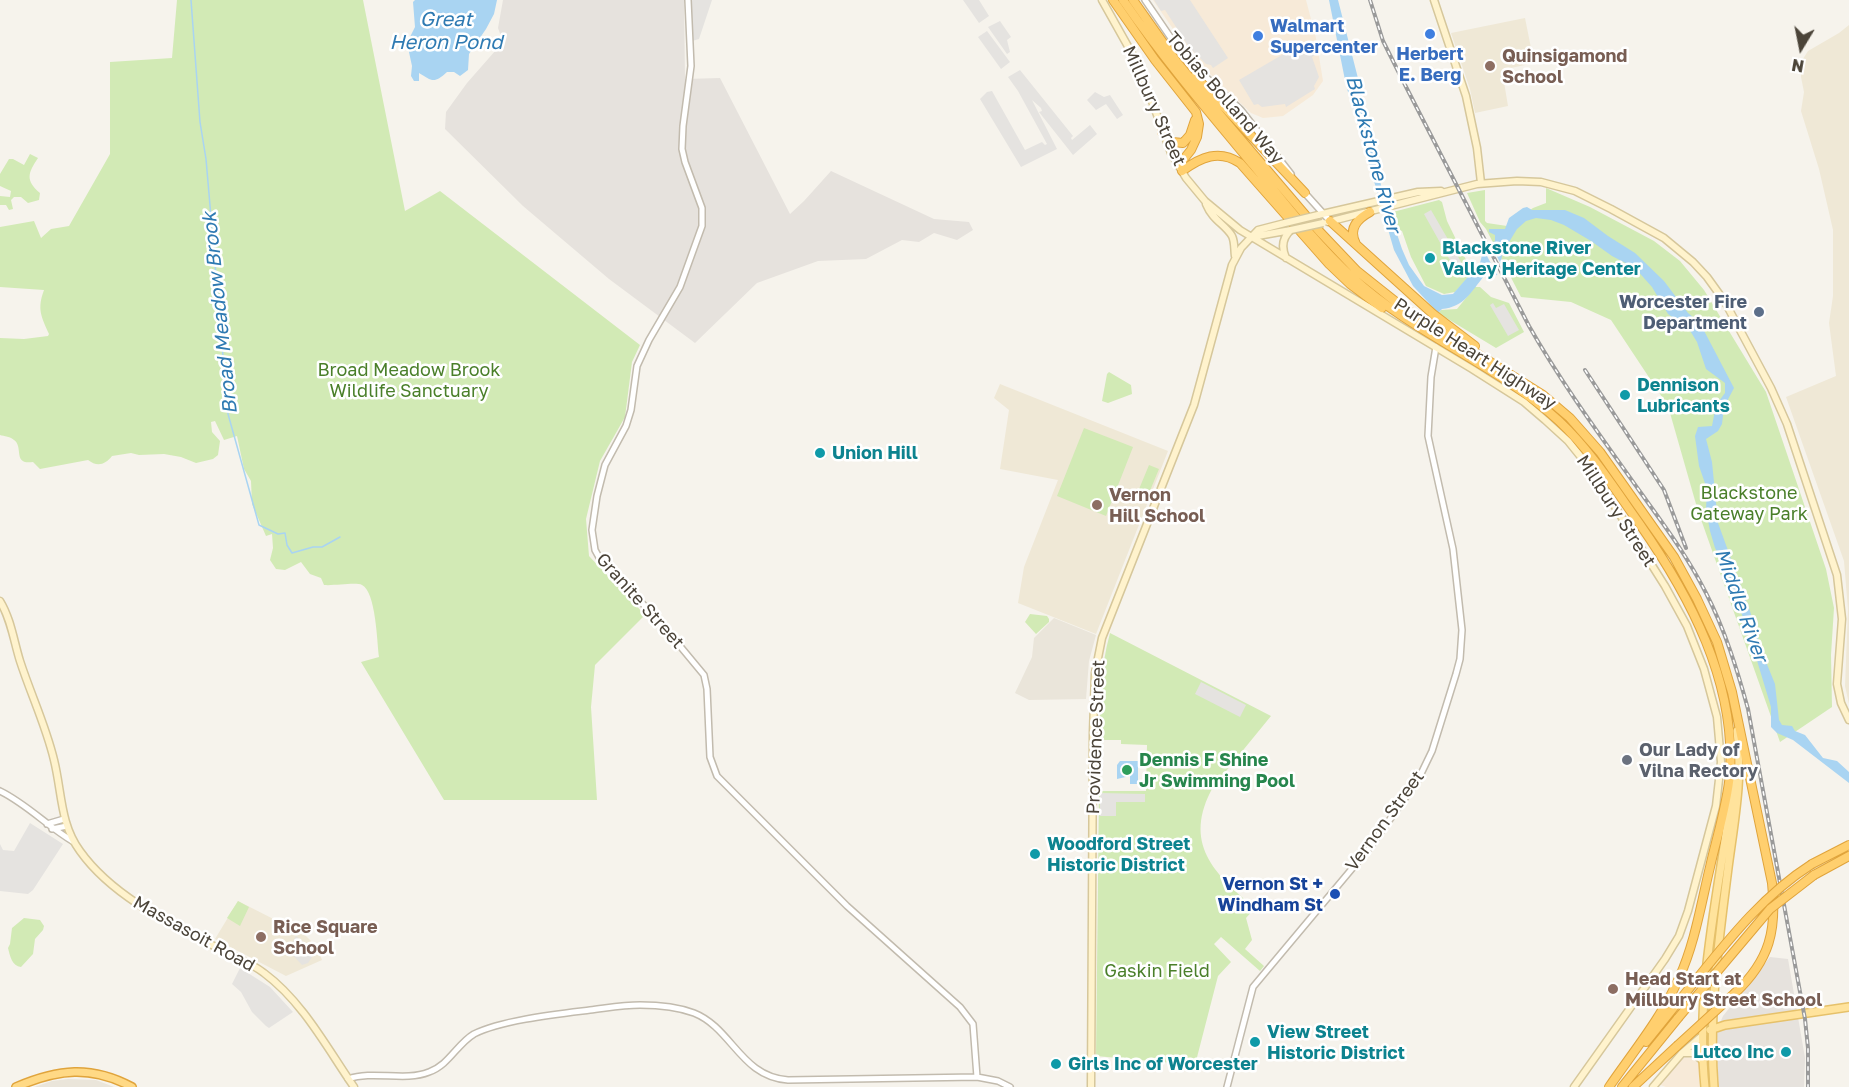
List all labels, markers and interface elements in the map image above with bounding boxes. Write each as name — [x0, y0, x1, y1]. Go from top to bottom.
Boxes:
water label: Great Heron Pond — [389, 8, 503, 55]
place label: Walmart Supercenter — [1270, 15, 1378, 57]
north arrow — [1771, 18, 1831, 78]
street label: Tobias Bolland Way — [1162, 27, 1288, 169]
marker: Herbert E. Berg — [1423, 27, 1437, 41]
marker: Walmart Supercenter — [1251, 29, 1265, 43]
street label: Millbury Street — [1118, 43, 1190, 169]
place label: Herbert E. Berg — [1396, 43, 1464, 86]
place label: Quinsigamond School — [1502, 45, 1627, 88]
text: N — [1790, 55, 1806, 77]
marker: Quinsigamond School — [1483, 59, 1497, 73]
water label: Blackstone River — [1340, 73, 1406, 235]
water label: Broad Meadow Brook — [197, 211, 243, 415]
place label: Blackstone River Valley Heritage Center — [1442, 237, 1641, 280]
marker: Blackstone River Valley Heritage Center — [1423, 251, 1437, 265]
place label: Worcester Fire Department — [1619, 291, 1747, 334]
street label: Purple Heart Highway — [1390, 293, 1560, 415]
marker: Worcester Fire Department — [1752, 305, 1766, 319]
park label: Broad Meadow Brook Wildlife Sanctuary — [318, 359, 500, 401]
place label: Dennison Lubricants — [1637, 374, 1730, 416]
marker: Dennison Lubricants — [1618, 388, 1632, 402]
place label: Union Hill — [832, 442, 918, 464]
marker: Union Hill — [813, 446, 827, 460]
street label: Millbury Street — [1572, 451, 1660, 571]
park label: Blackstone Gateway Park — [1690, 482, 1808, 524]
place label: Vernon Hill School — [1109, 484, 1205, 526]
marker: Vernon Hill School — [1090, 498, 1104, 512]
water label: Middle River — [1709, 545, 1773, 665]
street label: Granite Street — [591, 549, 689, 653]
street label: Providence Street — [1083, 659, 1109, 815]
place label: Our Lady of Vilna Rectory — [1639, 739, 1758, 782]
place label: Dennis F Shine Jr Swimming Pool — [1139, 749, 1295, 792]
marker: Our Lady of Vilna Rectory — [1620, 753, 1634, 767]
marker: Dennis F Shine Jr Swimming Pool — [1120, 763, 1134, 777]
street label: Vernon Street — [1341, 766, 1429, 876]
place label: Woodford Street Historic District — [1047, 833, 1191, 876]
marker: Woodford Street Historic District — [1028, 847, 1042, 861]
place label: Vernon St + Windham St — [1217, 873, 1323, 916]
marker: Vernon St + Windham St — [1328, 887, 1342, 901]
street label: Massasoit Road — [129, 892, 259, 976]
place label: Rice Square School — [273, 916, 378, 958]
marker: Rice Square School — [254, 930, 268, 944]
park label: Gaskin Field — [1104, 960, 1210, 982]
place label: Head Start at Millbury Street School — [1625, 968, 1822, 1010]
marker: Head Start at Millbury Street School — [1606, 982, 1620, 996]
place label: View Street Historic District — [1267, 1021, 1405, 1064]
marker: View Street Historic District — [1248, 1035, 1262, 1049]
place label: Lutco Inc — [1693, 1041, 1774, 1063]
marker: Lutco Inc — [1779, 1045, 1793, 1059]
place label: Girls Inc of Worcester — [1068, 1053, 1258, 1075]
marker: Girls Inc of Worcester — [1049, 1057, 1063, 1071]

